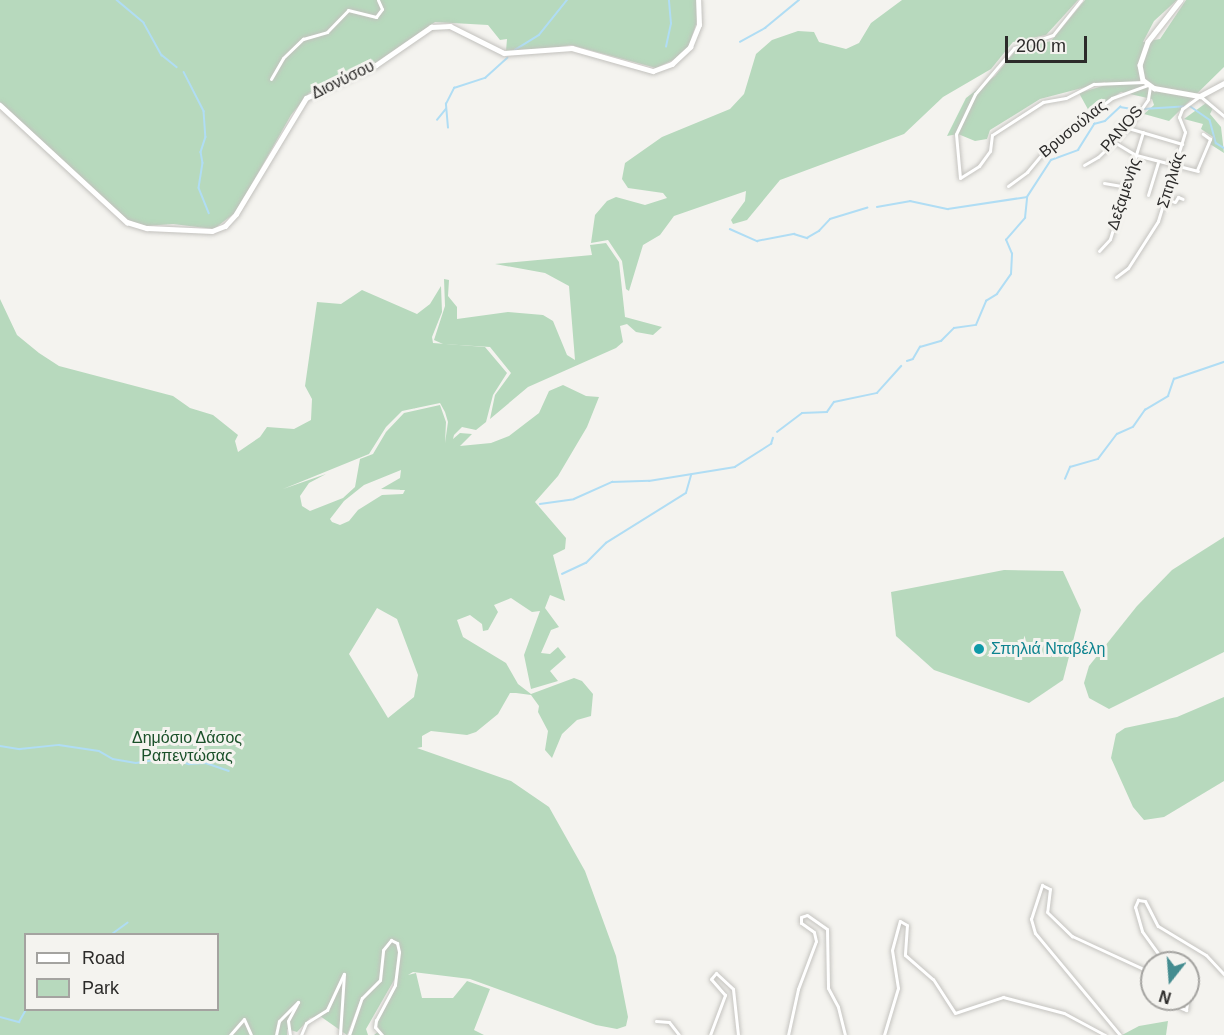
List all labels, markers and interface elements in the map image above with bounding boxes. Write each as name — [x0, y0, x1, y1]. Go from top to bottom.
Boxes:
scale bar — [1008, 24, 1090, 62]
text: 200 m — [1016, 36, 1066, 56]
street label: Διονύσου — [308, 57, 378, 103]
street label: Βρυσούλας — [1036, 96, 1110, 162]
street label: PANOS — [1097, 102, 1147, 156]
street label: Σπηλιάς — [1153, 150, 1189, 210]
street label: Δεξαμενής — [1103, 155, 1145, 233]
place label: Σπηλιά Νταβέλη — [991, 639, 1105, 659]
marker: Σπηλιά Νταβέλη — [972, 642, 986, 656]
park label: Δημόσιο Δάσος Ραπεντώσας — [132, 728, 242, 766]
legend — [24, 933, 219, 1011]
text: Road — [82, 948, 125, 968]
north arrow — [1140, 951, 1200, 1011]
text: Park — [82, 978, 119, 998]
text: N — [1157, 987, 1173, 1007]

